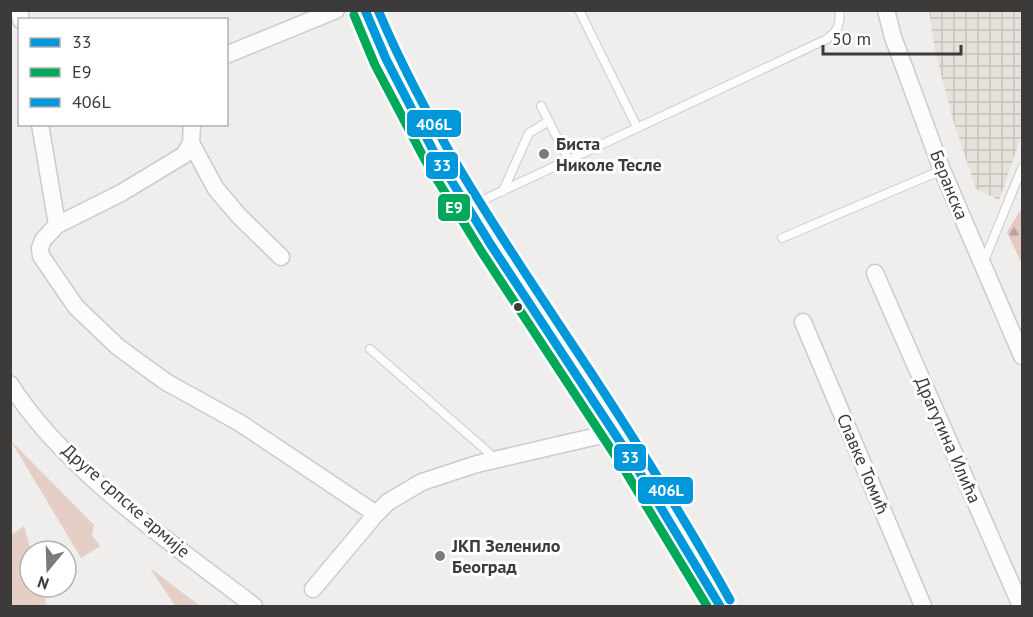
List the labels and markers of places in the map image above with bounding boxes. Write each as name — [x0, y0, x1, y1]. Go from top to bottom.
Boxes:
place label: Биста Николе Тесле — [556, 132, 662, 176]
marker: Биста Николе Тесле — [537, 147, 551, 161]
unlabelled marker — [512, 301, 524, 313]
place label: ЈКП Зеленило Београд — [451, 534, 561, 578]
marker: ЈКП Зеленило Београд — [433, 549, 447, 563]

